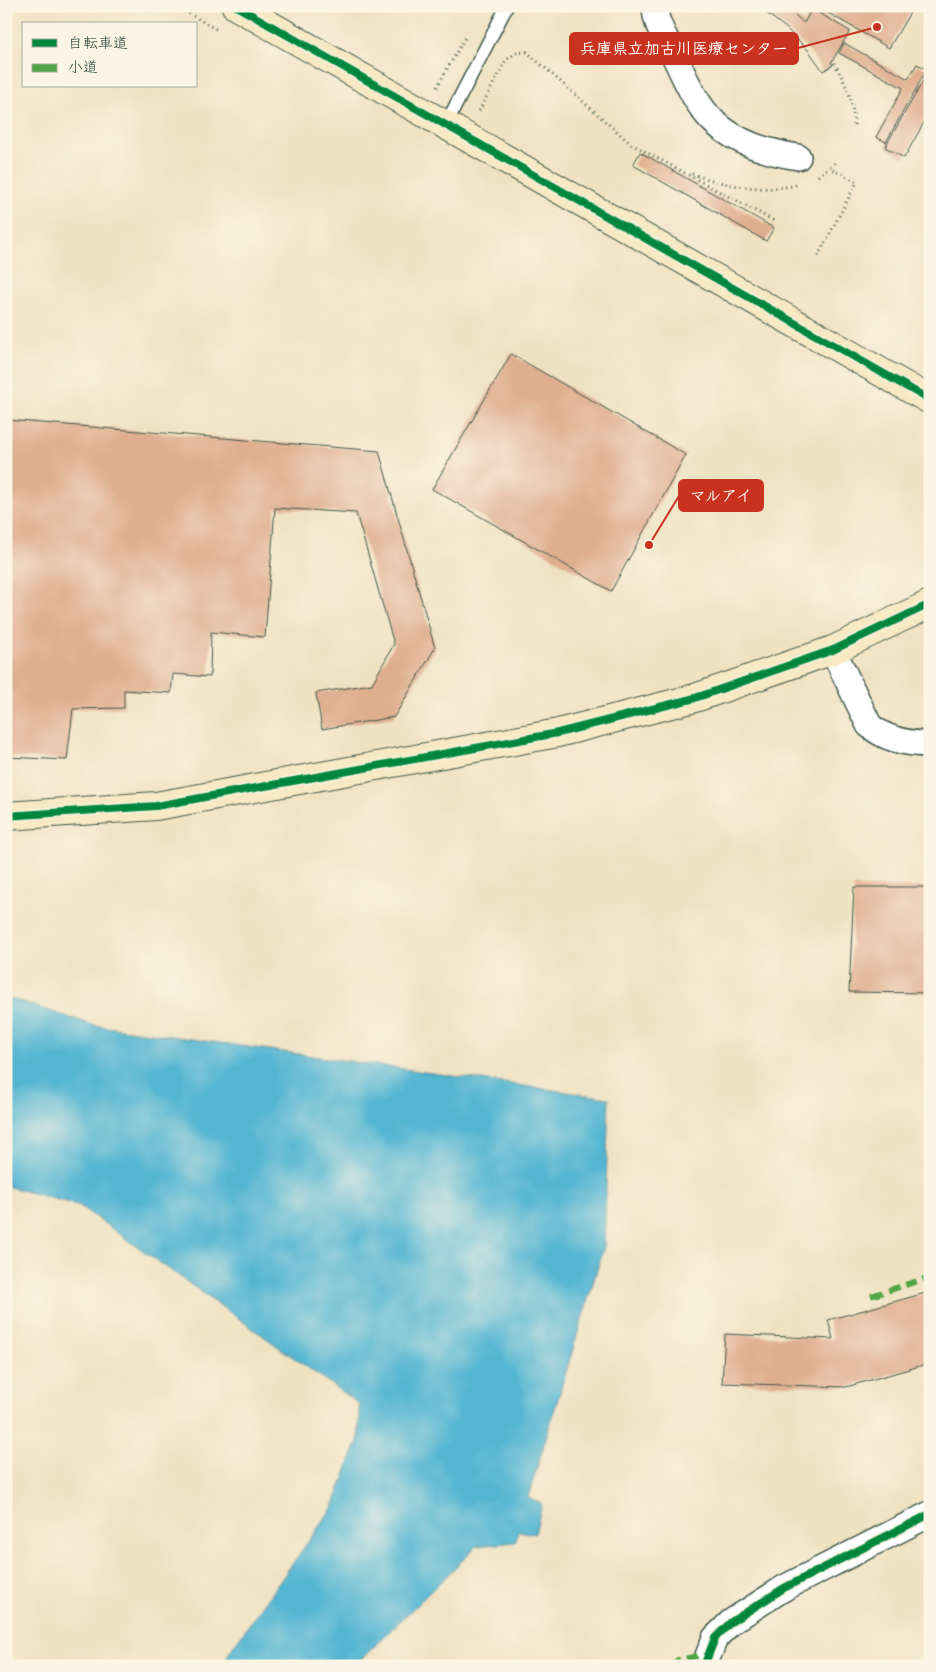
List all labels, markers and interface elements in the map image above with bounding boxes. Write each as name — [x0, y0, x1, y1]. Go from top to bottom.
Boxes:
legend — [22, 22, 198, 88]
callout: 兵庫県立加古川医療センター — [570, 33, 798, 64]
text: 自転車道 — [68, 34, 128, 53]
text: 兵庫県立加古川医療センター — [580, 39, 788, 59]
text: 小道 — [68, 58, 98, 77]
callout: マルアイ — [679, 480, 763, 511]
text: マルアイ — [690, 486, 752, 506]

